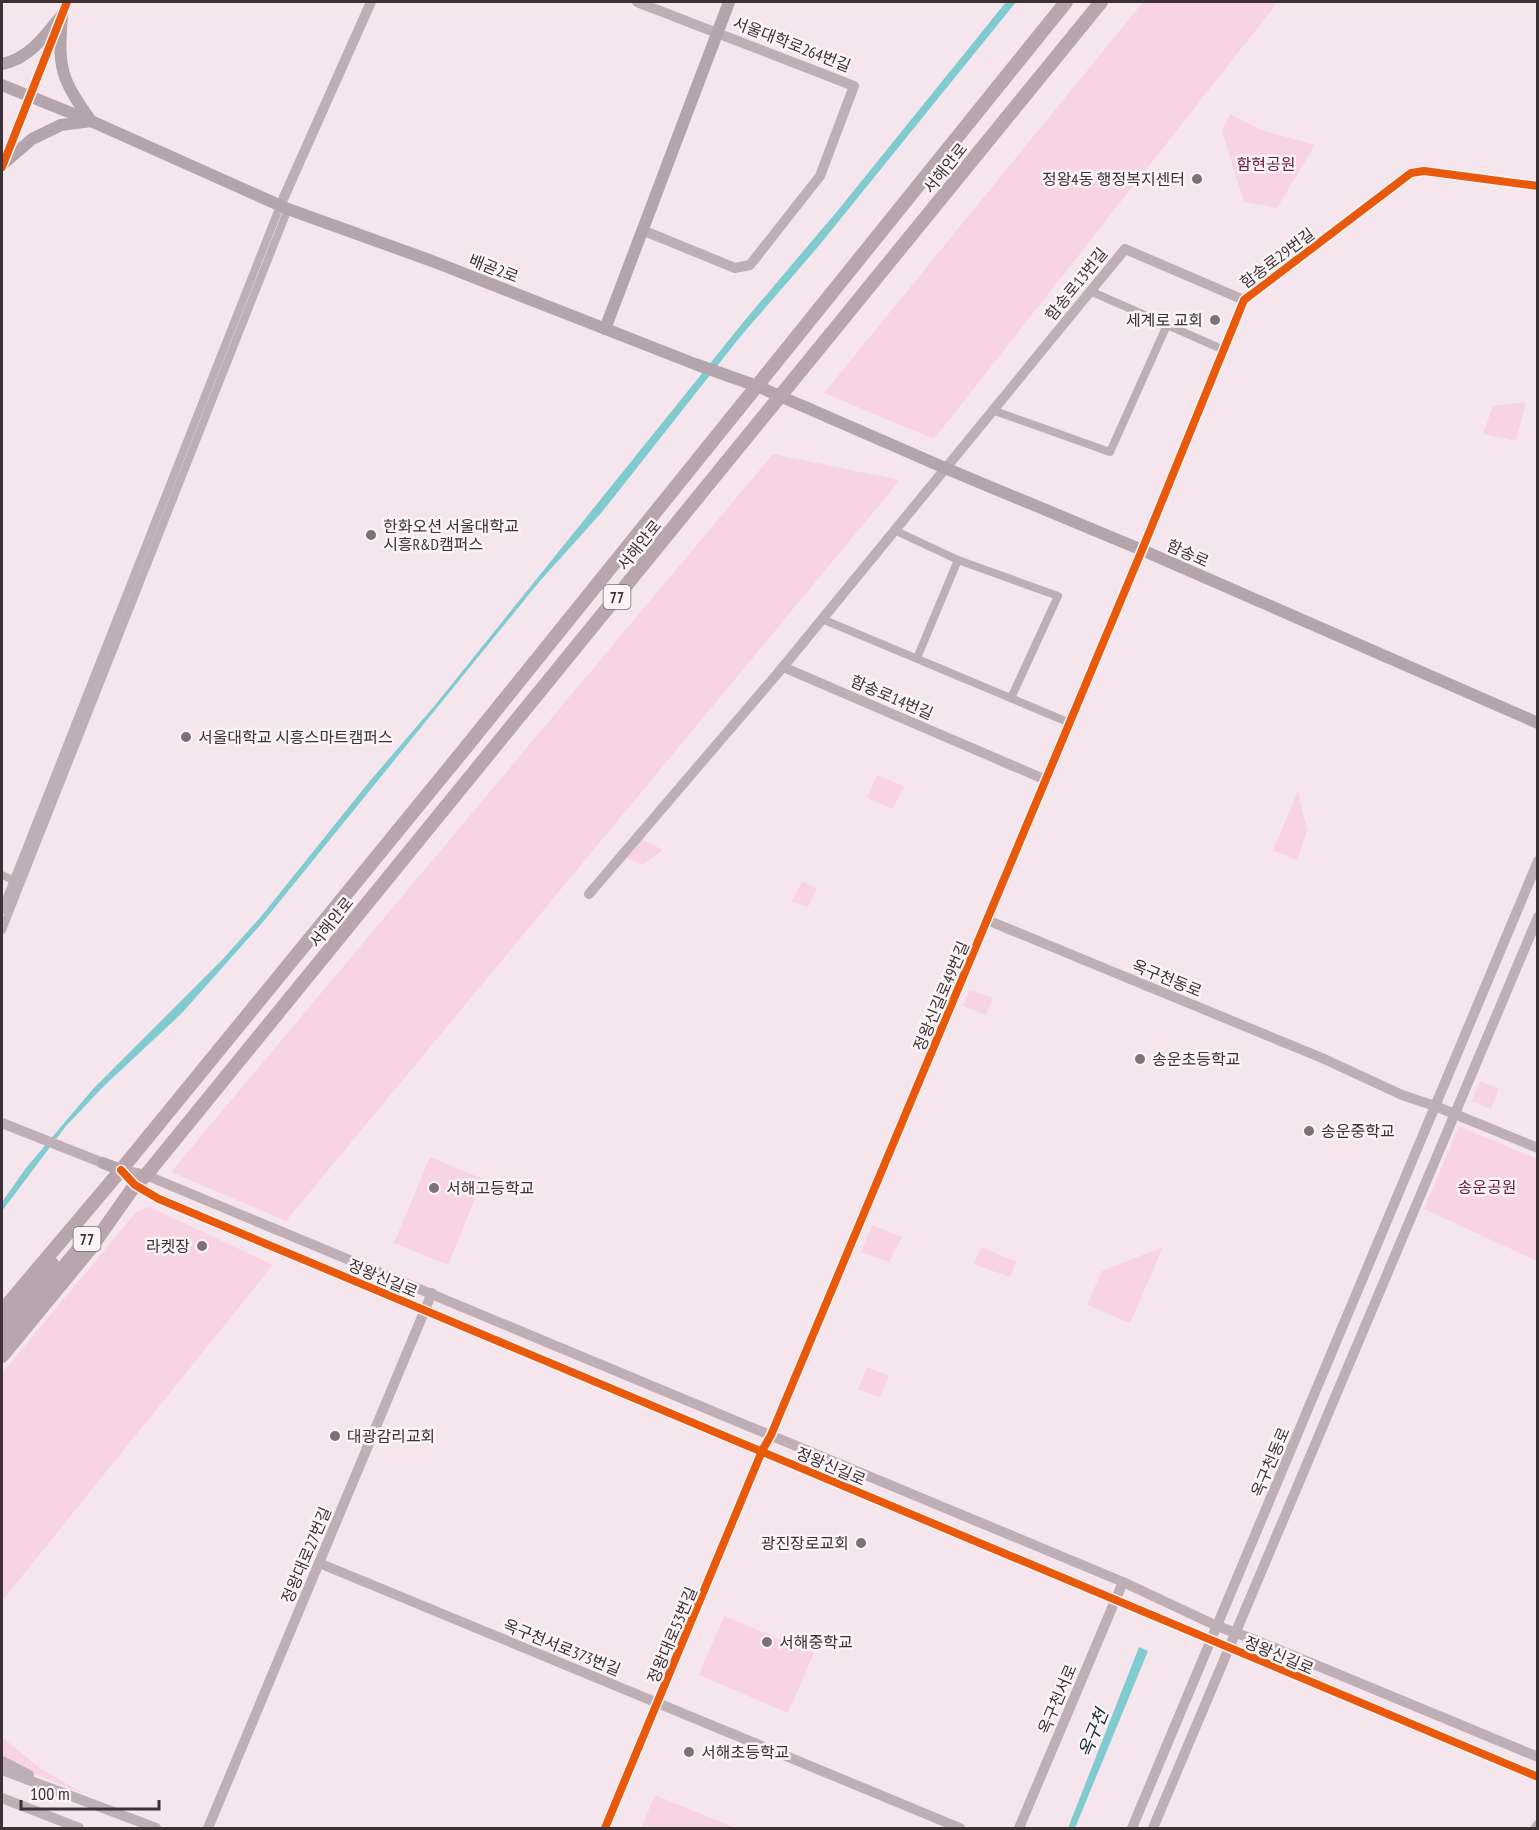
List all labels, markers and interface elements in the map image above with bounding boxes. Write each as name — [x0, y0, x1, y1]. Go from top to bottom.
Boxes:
street label: 서울대학로264번길 — [730, 12, 854, 76]
street label: 서해안로 — [919, 139, 971, 197]
park label: 함현공원 — [1237, 154, 1295, 174]
place label: 정왕4동 행정복지센터 — [1042, 169, 1185, 189]
marker: 정왕4동 행정복지센터 — [1190, 172, 1204, 186]
street label: 함송로29번길 — [1236, 224, 1318, 292]
street label: 함송로13번길 — [1041, 244, 1111, 324]
street label: 배곧2로 — [466, 249, 522, 287]
place label: 세계로 교회 — [1126, 310, 1203, 330]
marker: 세계로 교회 — [1208, 313, 1222, 327]
place label: 한화오션 서울대학교 시흥R&D캠퍼스 — [383, 516, 519, 554]
street label: 서해안로 — [613, 516, 665, 574]
marker: 한화오션 서울대학교 시흥R&D캠퍼스 — [364, 528, 378, 542]
street label: 함송로 — [1164, 535, 1212, 571]
road number: 77 — [604, 585, 630, 609]
street label: 함송로14번길 — [848, 671, 936, 723]
place label: 서울대학교 시흥스마트캠퍼스 — [198, 727, 393, 747]
marker: 서울대학교 시흥스마트캠퍼스 — [179, 730, 193, 744]
street label: 서해안로 — [305, 893, 357, 951]
street label: 정왕신길로49번길 — [909, 938, 973, 1054]
street label: 옥구천동로 — [1129, 955, 1205, 1001]
place label: 송운초등학교 — [1152, 1049, 1240, 1069]
marker: 송운초등학교 — [1133, 1052, 1147, 1066]
place label: 송운중학교 — [1321, 1121, 1395, 1141]
marker: 송운중학교 — [1302, 1124, 1316, 1138]
park label: 송운공원 — [1458, 1177, 1516, 1197]
place label: 서해고등학교 — [446, 1178, 534, 1198]
marker: 서해고등학교 — [427, 1181, 441, 1195]
road number: 77 — [74, 1227, 100, 1251]
place label: 라켓장 — [146, 1236, 190, 1256]
marker: 라켓장 — [195, 1239, 209, 1253]
street label: 정왕신길로 — [345, 1254, 421, 1302]
street label: 옥구천동로 — [1246, 1424, 1294, 1500]
place label: 대광감리교회 — [347, 1426, 435, 1446]
marker: 대광감리교회 — [328, 1429, 342, 1443]
street label: 정왕신길로 — [793, 1442, 869, 1490]
street label: 정왕대로27번길 — [277, 1504, 335, 1606]
place label: 광진장로교회 — [761, 1533, 849, 1553]
marker: 광진장로교회 — [854, 1536, 868, 1550]
street label: 정왕대로53번길 — [643, 1584, 701, 1686]
street label: 옥구천서로373번길 — [500, 1614, 624, 1680]
street label: 정왕신길로 — [1241, 1631, 1317, 1679]
place label: 서해중학교 — [779, 1632, 853, 1652]
marker: 서해중학교 — [760, 1635, 774, 1649]
street label: 옥구천서로 — [1033, 1661, 1081, 1737]
water label: 옥구천 — [1073, 1703, 1114, 1760]
place label: 서해초등학교 — [701, 1742, 789, 1762]
marker: 서해초등학교 — [682, 1745, 696, 1759]
scale bar — [21, 1773, 159, 1811]
text: 100 m — [30, 1782, 70, 1805]

